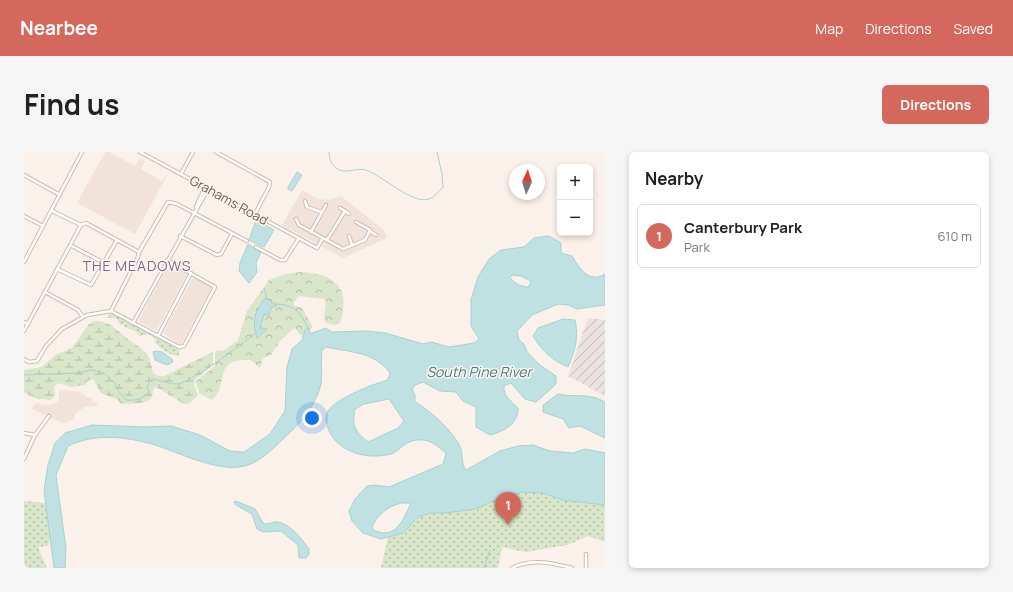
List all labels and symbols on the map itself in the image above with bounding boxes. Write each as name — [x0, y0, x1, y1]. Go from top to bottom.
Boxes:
north arrow — [509, 164, 545, 200]
street label: Grahams Road — [187, 171, 271, 229]
district label: THE MEADOWS — [83, 256, 191, 275]
water label: South Pine River — [426, 362, 533, 381]
your location — [302, 408, 322, 428]
pin: 1 — [495, 492, 521, 525]

